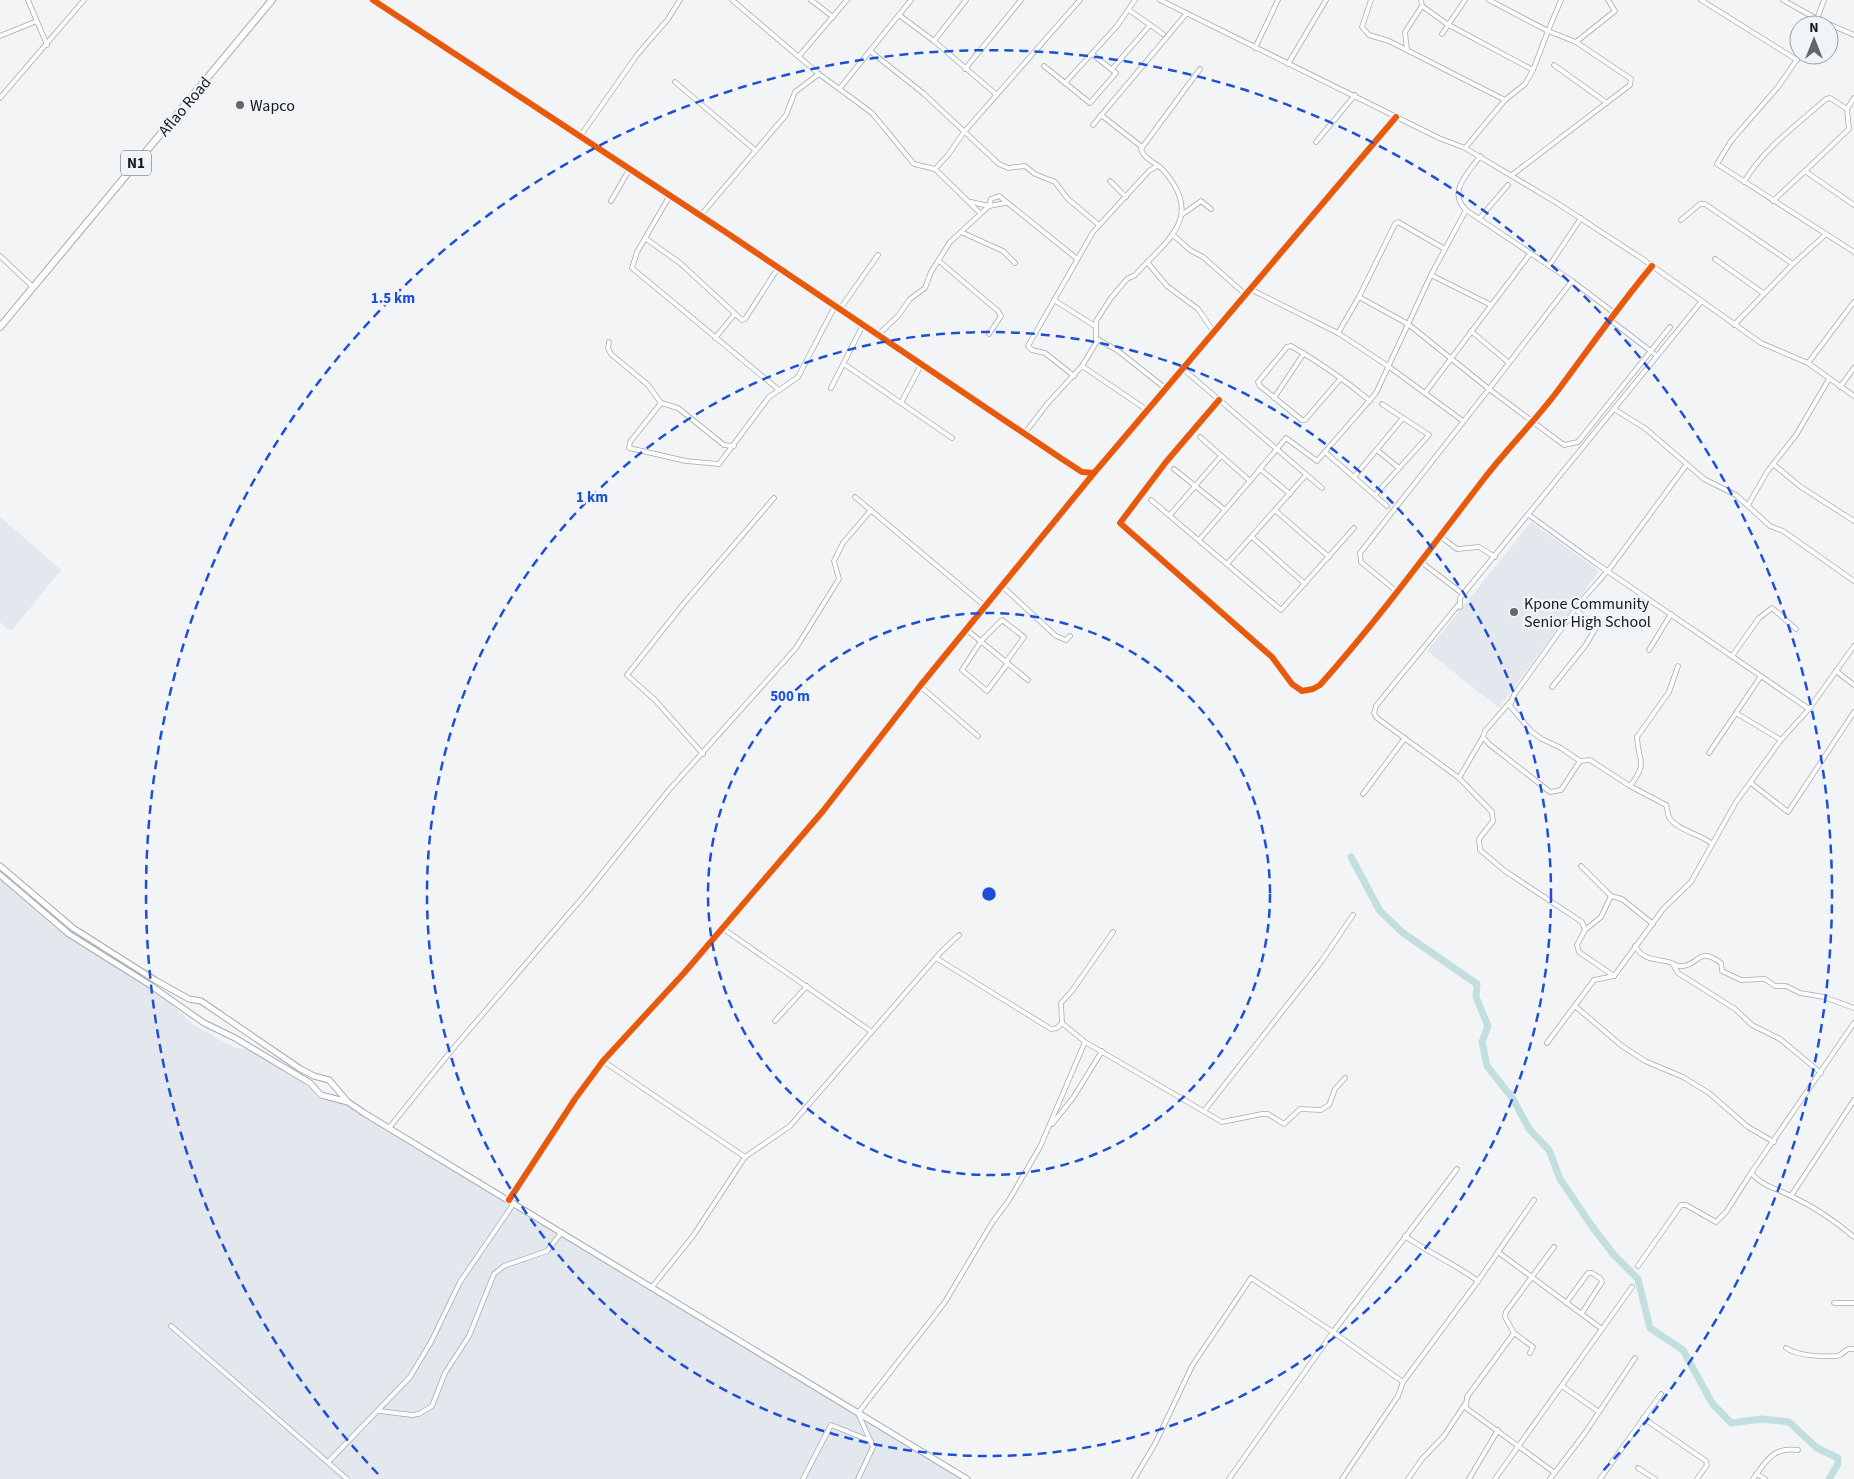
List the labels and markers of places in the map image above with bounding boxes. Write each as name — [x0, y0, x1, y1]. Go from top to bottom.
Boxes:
place label: Wapco — [250, 95, 295, 117]
marker: Wapco — [234, 99, 246, 111]
place label: Kpone Community Senior High School — [1524, 593, 1651, 633]
marker: Kpone Community Senior High School — [1508, 606, 1520, 618]
centre of rings — [980, 885, 998, 903]

